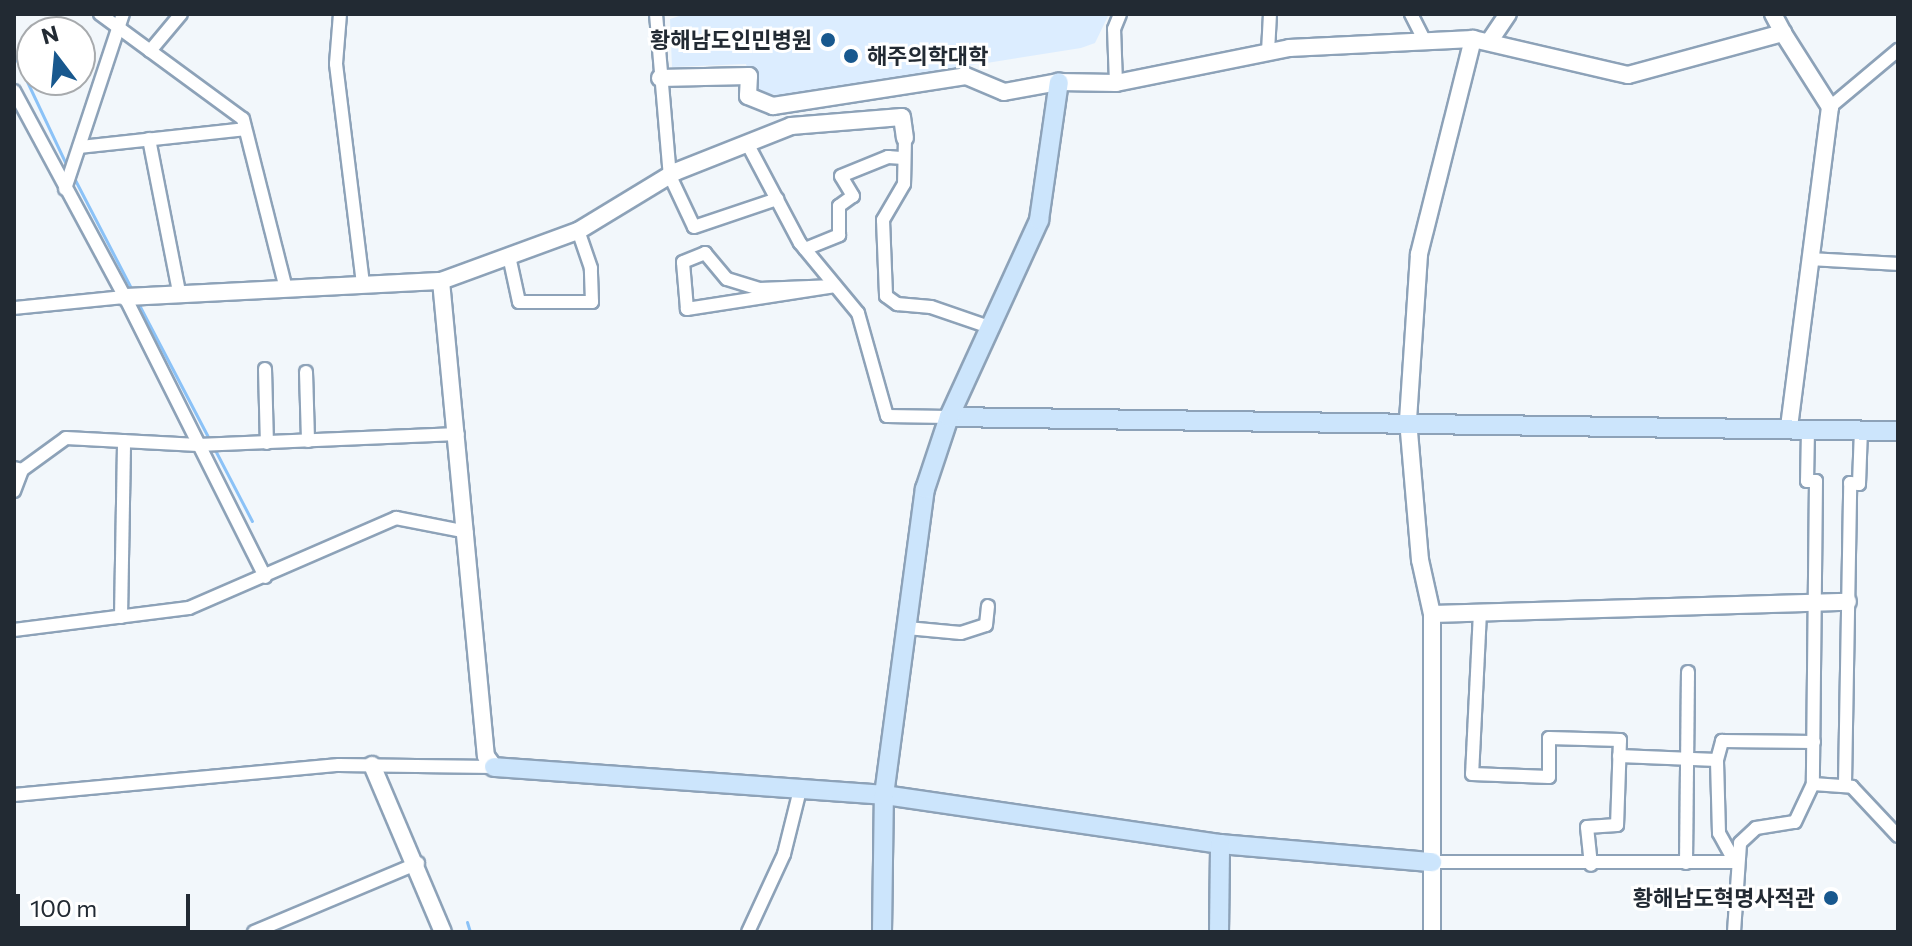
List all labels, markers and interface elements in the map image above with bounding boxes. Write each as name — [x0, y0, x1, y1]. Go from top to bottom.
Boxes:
north arrow — [16, 16, 96, 96]
text: N — [38, 19, 61, 50]
place label: 황해남도인민병원 — [650, 27, 812, 53]
marker: 황해남도인민병원 — [819, 31, 837, 49]
place label: 해주의학대학 — [867, 43, 988, 69]
marker: 해주의학대학 — [842, 47, 860, 65]
scale bar — [20, 878, 194, 928]
place label: 황해남도혁명사적관 — [1633, 885, 1815, 911]
marker: 황해남도혁명사적관 — [1822, 889, 1840, 907]
text: 100 m — [30, 893, 97, 922]

